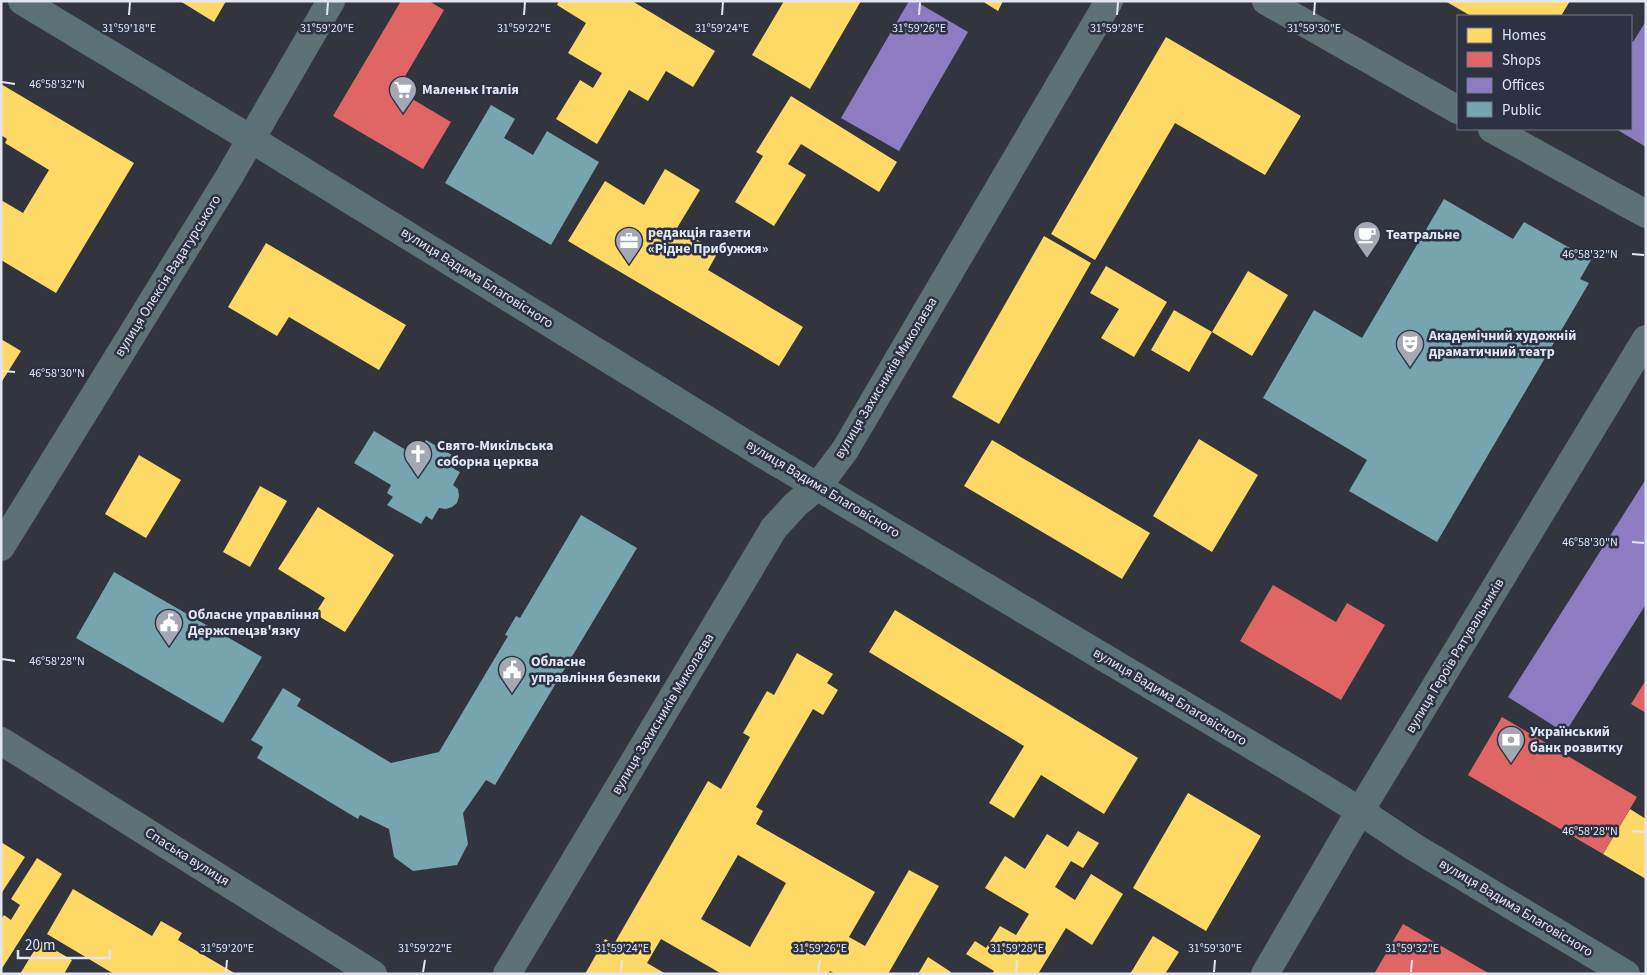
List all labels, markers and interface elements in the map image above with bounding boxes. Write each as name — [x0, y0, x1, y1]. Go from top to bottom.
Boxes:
legend — [1457, 15, 1632, 130]
text: 31°59'18"E — [102, 20, 156, 37]
text: 31°59'20"E — [300, 20, 354, 37]
text: 31°59'22"E — [497, 20, 551, 37]
text: 31°59'24"E — [695, 20, 749, 37]
text: 31°59'26"E — [892, 20, 946, 37]
text: 31°59'28"E — [1090, 20, 1144, 37]
text: 31°59'30"E — [1287, 20, 1341, 37]
text: Homes — [1502, 25, 1546, 46]
text: Shops — [1502, 50, 1541, 71]
supermarket icon: Маленьк Італія — [388, 75, 418, 114]
text: Offices — [1502, 75, 1545, 96]
text: 46°58'32"N — [29, 76, 85, 93]
place label: Маленьк Італія — [422, 80, 519, 100]
text: Public — [1502, 100, 1541, 121]
street label: вулиця Олексія Вадатурського — [110, 191, 226, 361]
cafe icon: Театральне — [1352, 220, 1382, 259]
street label: вулиця Вадима Благовісного — [397, 223, 557, 333]
place label: редакція газети «Рідне Прибужжя» — [648, 223, 769, 259]
place label: Театральне — [1386, 225, 1460, 245]
office icon: редакція газети «Рідне Прибужжя» — [614, 226, 644, 265]
text: 46°58'32"N — [1562, 246, 1618, 263]
street label: вулиця Захисників Миколаєва — [830, 293, 942, 463]
place label: Академічний художній драматичний театр — [1428, 326, 1576, 362]
theatre icon: Академічний художній драматичний театр — [1395, 329, 1425, 368]
text: 46°58'30"N — [29, 365, 85, 382]
street label: вулиця Вадима Благовісного — [742, 435, 904, 543]
place label: Свято-Микільська соборна церква — [437, 436, 553, 472]
church icon: Свято-Микільська соборна церква — [403, 439, 433, 478]
text: 46°58'30"N — [1562, 534, 1618, 551]
street label: вулиця Героїв Рятувальників — [1401, 575, 1509, 737]
place label: Обласне управління Держспецзв'язку — [188, 605, 319, 641]
public building icon: Обласне управління Держспецзв'язку — [154, 608, 184, 647]
street label: вулиця Захисників Миколаєва — [607, 629, 719, 799]
street label: вулиця Вадима Благовісного — [1089, 643, 1251, 751]
place label: Обласне управління безпеки — [531, 652, 660, 688]
text: 46°58'28"N — [29, 653, 85, 670]
public building icon: Обласне управління безпеки — [497, 655, 527, 694]
place label: Український банк розвитку — [1530, 722, 1624, 758]
bank icon: Український банк розвитку — [1496, 725, 1526, 764]
street label: Спаська вулиця — [141, 823, 233, 891]
text: 46°58'28"N — [1562, 823, 1618, 840]
street label: вулиця Вадима Благовісного — [1435, 854, 1597, 962]
scale bar — [18, 928, 110, 960]
text: 20 m — [25, 935, 55, 956]
text: 31°59'20"E — [200, 940, 254, 957]
text: 31°59'22"E — [398, 940, 452, 957]
text: 31°59'24"E — [595, 940, 649, 957]
text: 31°59'26"E — [793, 940, 847, 957]
text: 31°59'28"E — [990, 940, 1044, 957]
text: 31°59'30"E — [1188, 940, 1242, 957]
text: 31°59'32"E — [1385, 940, 1439, 957]

